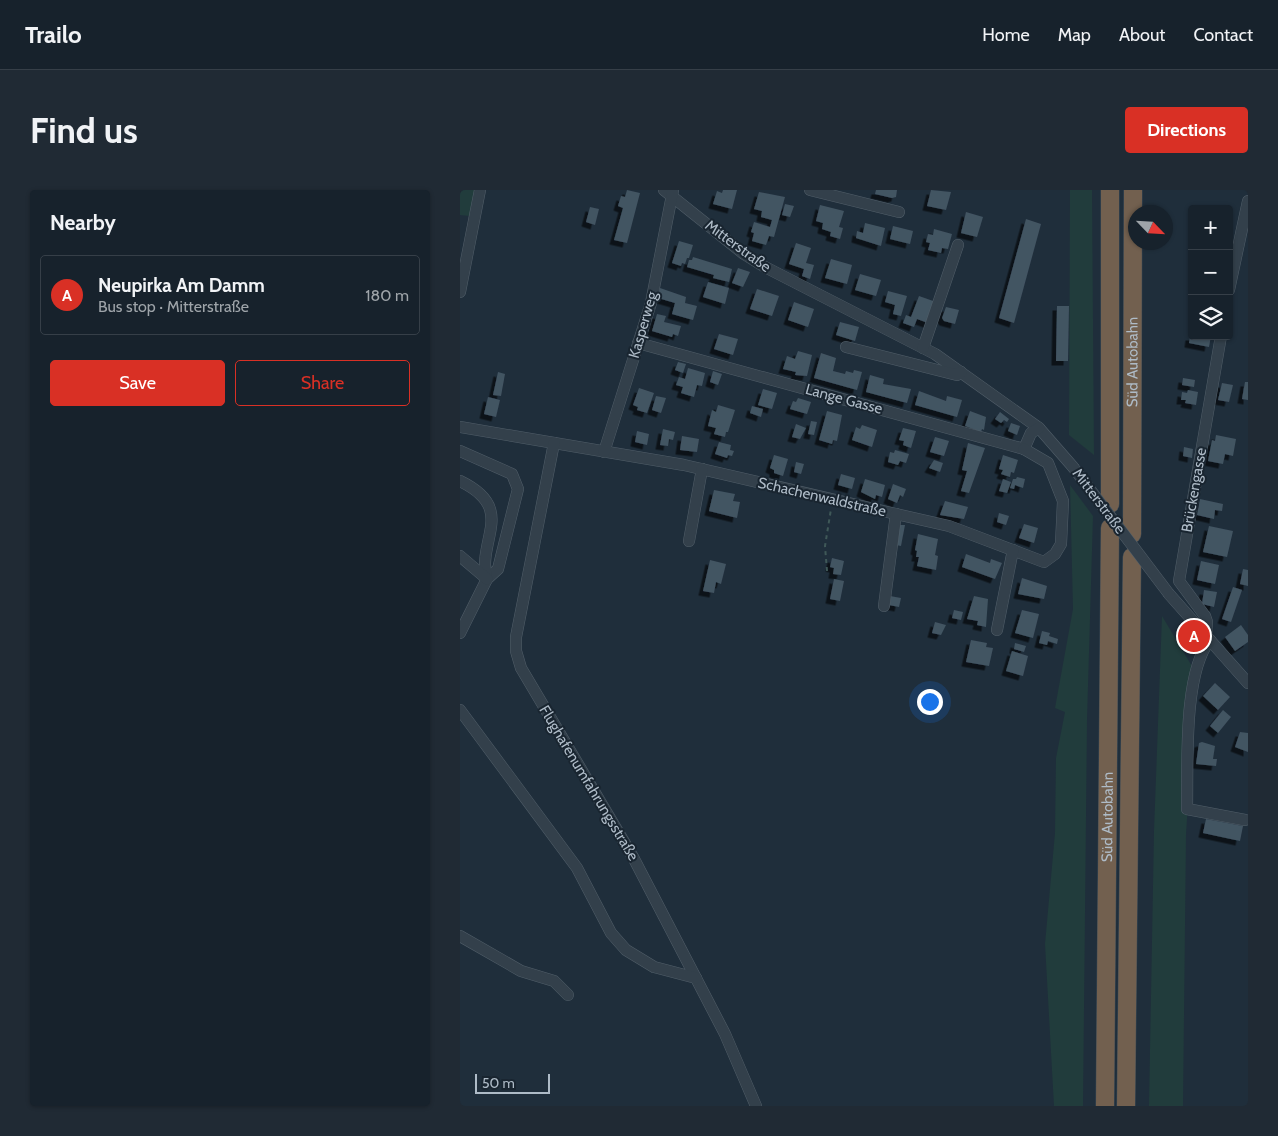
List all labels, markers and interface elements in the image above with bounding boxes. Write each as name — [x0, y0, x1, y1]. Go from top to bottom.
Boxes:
text: Trailo — [25, 20, 82, 49]
text: Home — [982, 24, 1030, 46]
text: Map — [1058, 24, 1091, 46]
text: About — [1119, 24, 1165, 46]
text: Contact — [1193, 24, 1253, 46]
button: Directions — [1125, 107, 1248, 153]
text: Find us — [30, 109, 138, 152]
north arrow — [1128, 205, 1173, 250]
map controls — [1188, 205, 1233, 340]
button: + — [1188, 205, 1233, 250]
text: Nearby — [50, 210, 116, 235]
street label: Mitterstraße — [702, 216, 775, 276]
button: − — [1188, 250, 1233, 295]
text: Neupirka Am Damm — [98, 274, 265, 297]
text: A — [62, 286, 72, 305]
text: 180 m — [365, 286, 409, 305]
street label: Kasperweg — [625, 289, 661, 360]
button: layers — [1188, 295, 1233, 340]
text: Bus stop · Mitterstraße — [98, 297, 249, 316]
street label: Süd Autobahn — [1123, 317, 1142, 407]
button: Save — [50, 360, 225, 406]
button: Share — [235, 360, 410, 406]
street label: Lange Gasse — [804, 380, 885, 418]
street label: Brückengasse — [1178, 446, 1210, 534]
street label: Mitterstraße — [1069, 465, 1130, 537]
street label: Schachenwaldstraße — [756, 474, 888, 521]
pin: A — [1178, 617, 1210, 655]
your location — [917, 689, 943, 715]
street label: Flughafenumfahrungsstraße — [535, 702, 643, 864]
street label: Süd Autobahn — [1098, 772, 1117, 862]
scale bar — [475, 1071, 550, 1094]
text: 50 m — [482, 1074, 515, 1092]

